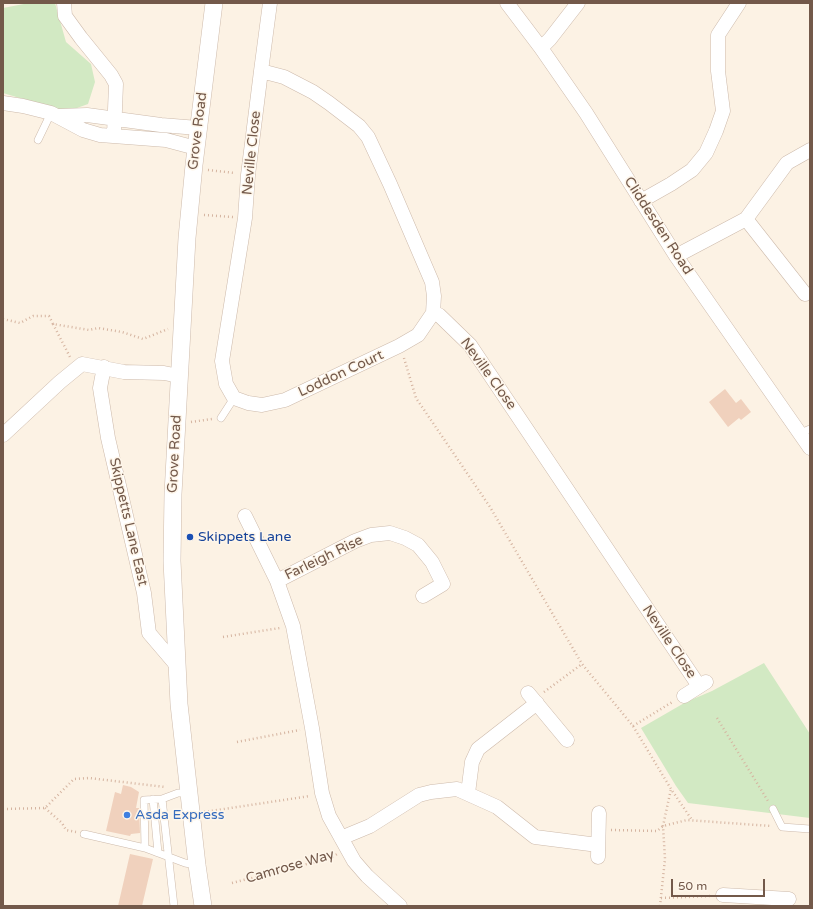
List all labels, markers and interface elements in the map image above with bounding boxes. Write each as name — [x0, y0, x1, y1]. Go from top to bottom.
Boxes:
street label: Grove Road — [185, 91, 211, 171]
street label: Neville Close — [239, 110, 265, 196]
street label: Cliddesden Road — [620, 174, 696, 278]
street label: Neville Close — [456, 335, 520, 413]
street label: Loddon Court — [296, 347, 386, 401]
street label: Grove Road — [165, 414, 185, 494]
street label: Skippetts Lane East — [105, 456, 151, 588]
place label: Skippets Lane — [198, 529, 291, 545]
marker: Skippets Lane — [185, 532, 195, 542]
street label: Farleigh Rise — [282, 532, 366, 584]
street label: Neville Close — [638, 602, 700, 682]
place label: Asda Express — [135, 807, 224, 823]
marker: Asda Express — [122, 810, 132, 820]
street label: Camrose Way — [244, 846, 336, 888]
scale bar — [673, 871, 767, 897]
text: 50 m — [678, 879, 707, 893]

